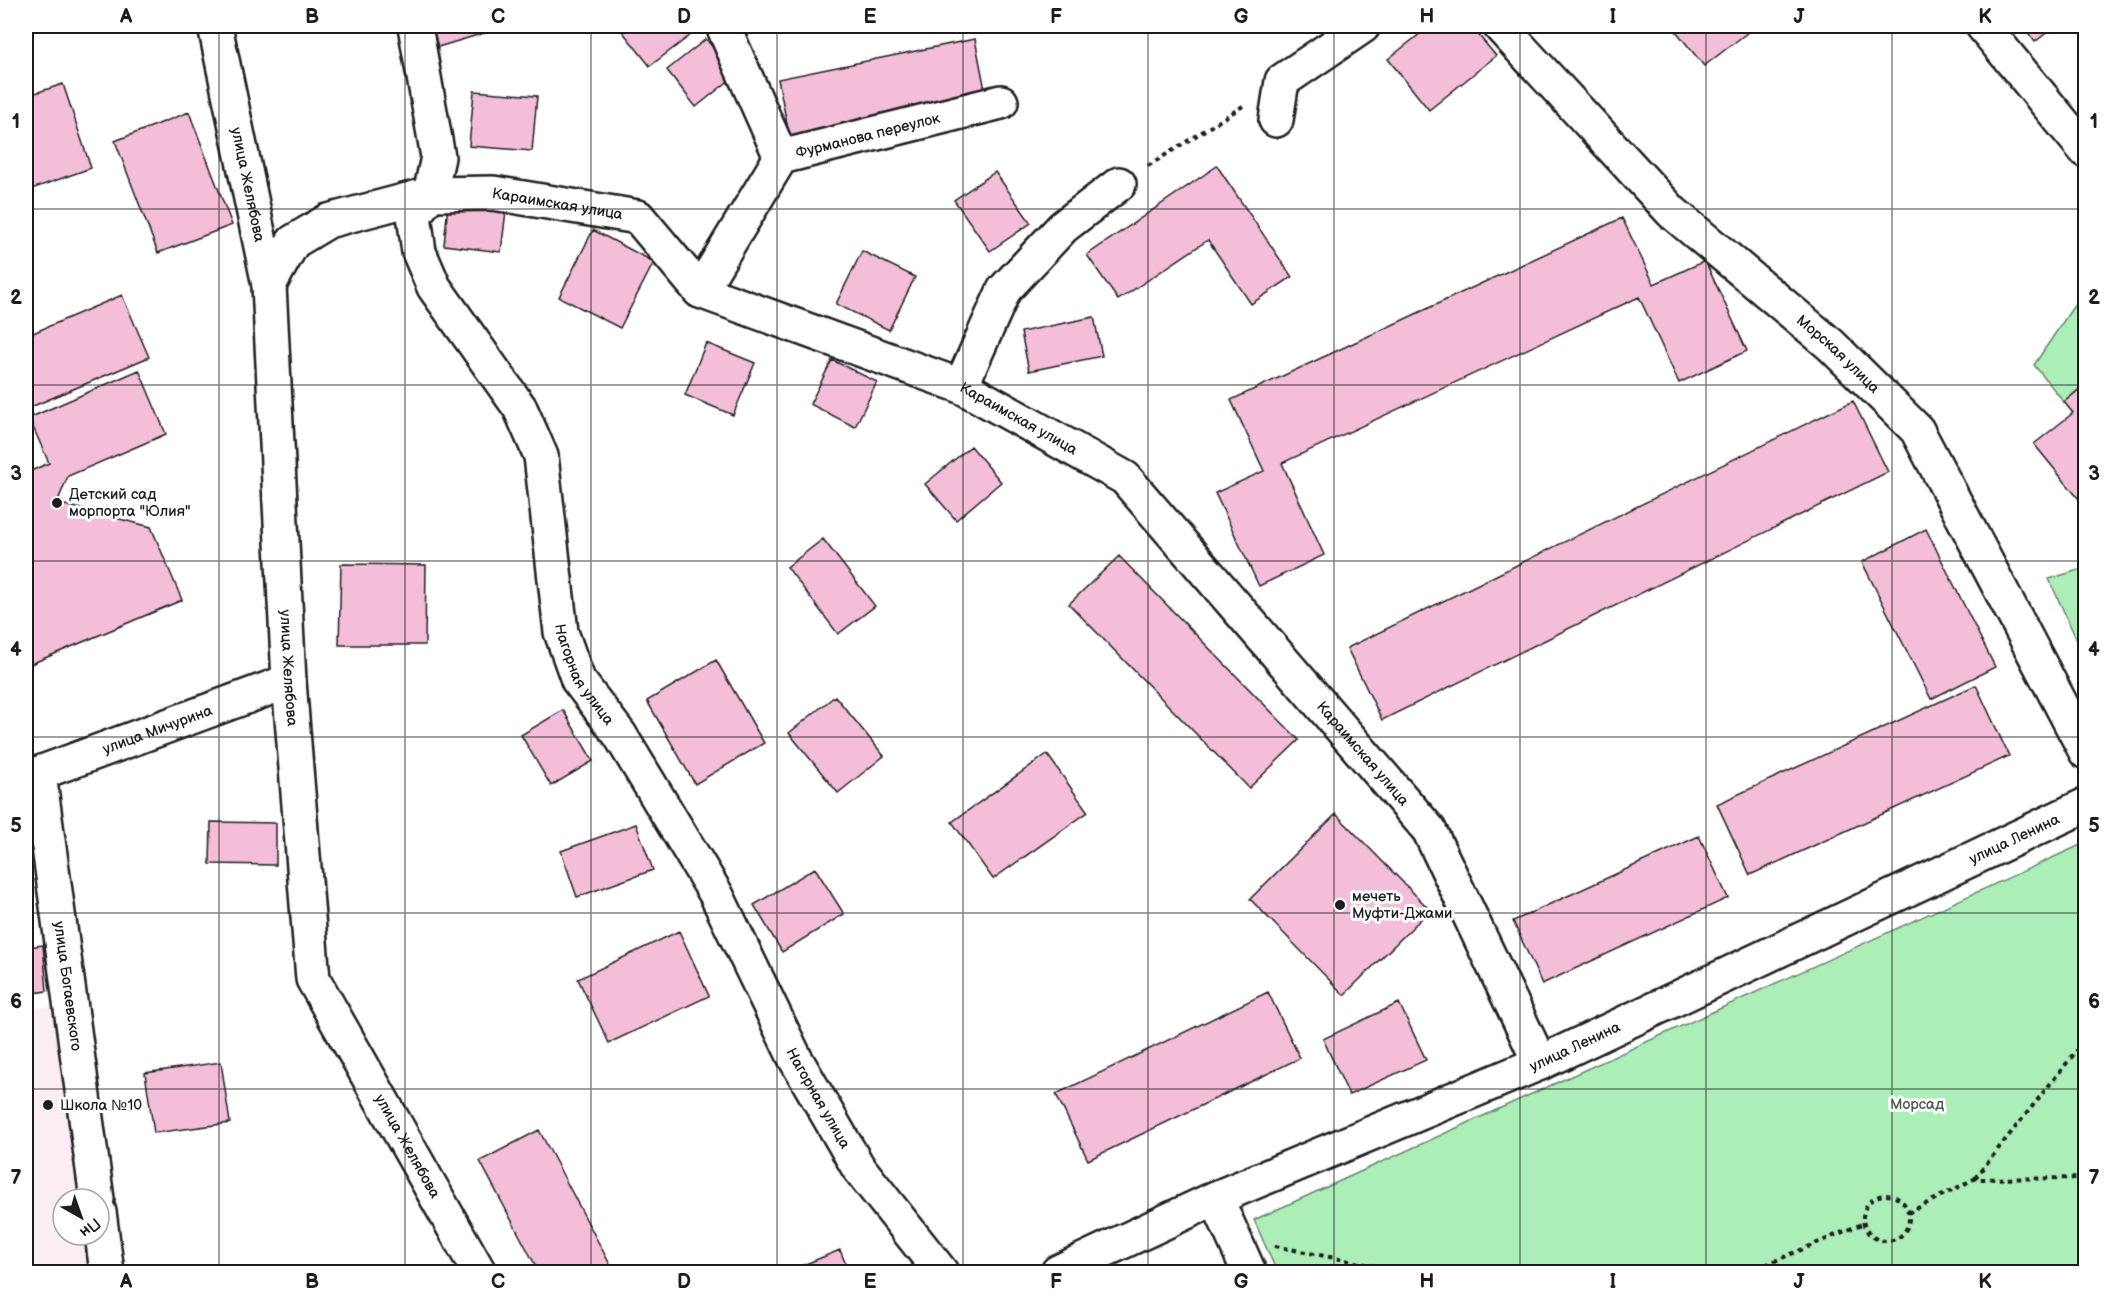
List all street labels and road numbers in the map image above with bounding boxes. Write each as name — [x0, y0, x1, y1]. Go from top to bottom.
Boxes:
street label: Фурманова переулок — [794, 108, 942, 162]
street label: улица Желябова — [227, 125, 269, 244]
street label: Караимская улица — [491, 184, 624, 224]
street label: Морская улица — [1793, 311, 1884, 397]
street label: Караимская улица — [956, 378, 1081, 459]
street label: улица Желябова — [276, 609, 302, 727]
street label: Нагорная улица — [551, 623, 618, 729]
street label: Караимская улица — [1313, 697, 1413, 810]
street label: улица Мичурина — [100, 701, 215, 758]
street label: улица Ленина — [1966, 809, 2063, 868]
street label: улица Богаевского — [50, 920, 86, 1052]
street label: улица Ленина — [1527, 1017, 1623, 1076]
street label: Нагорная улица — [782, 1045, 855, 1152]
street label: улица Желябова — [371, 1091, 445, 1202]

